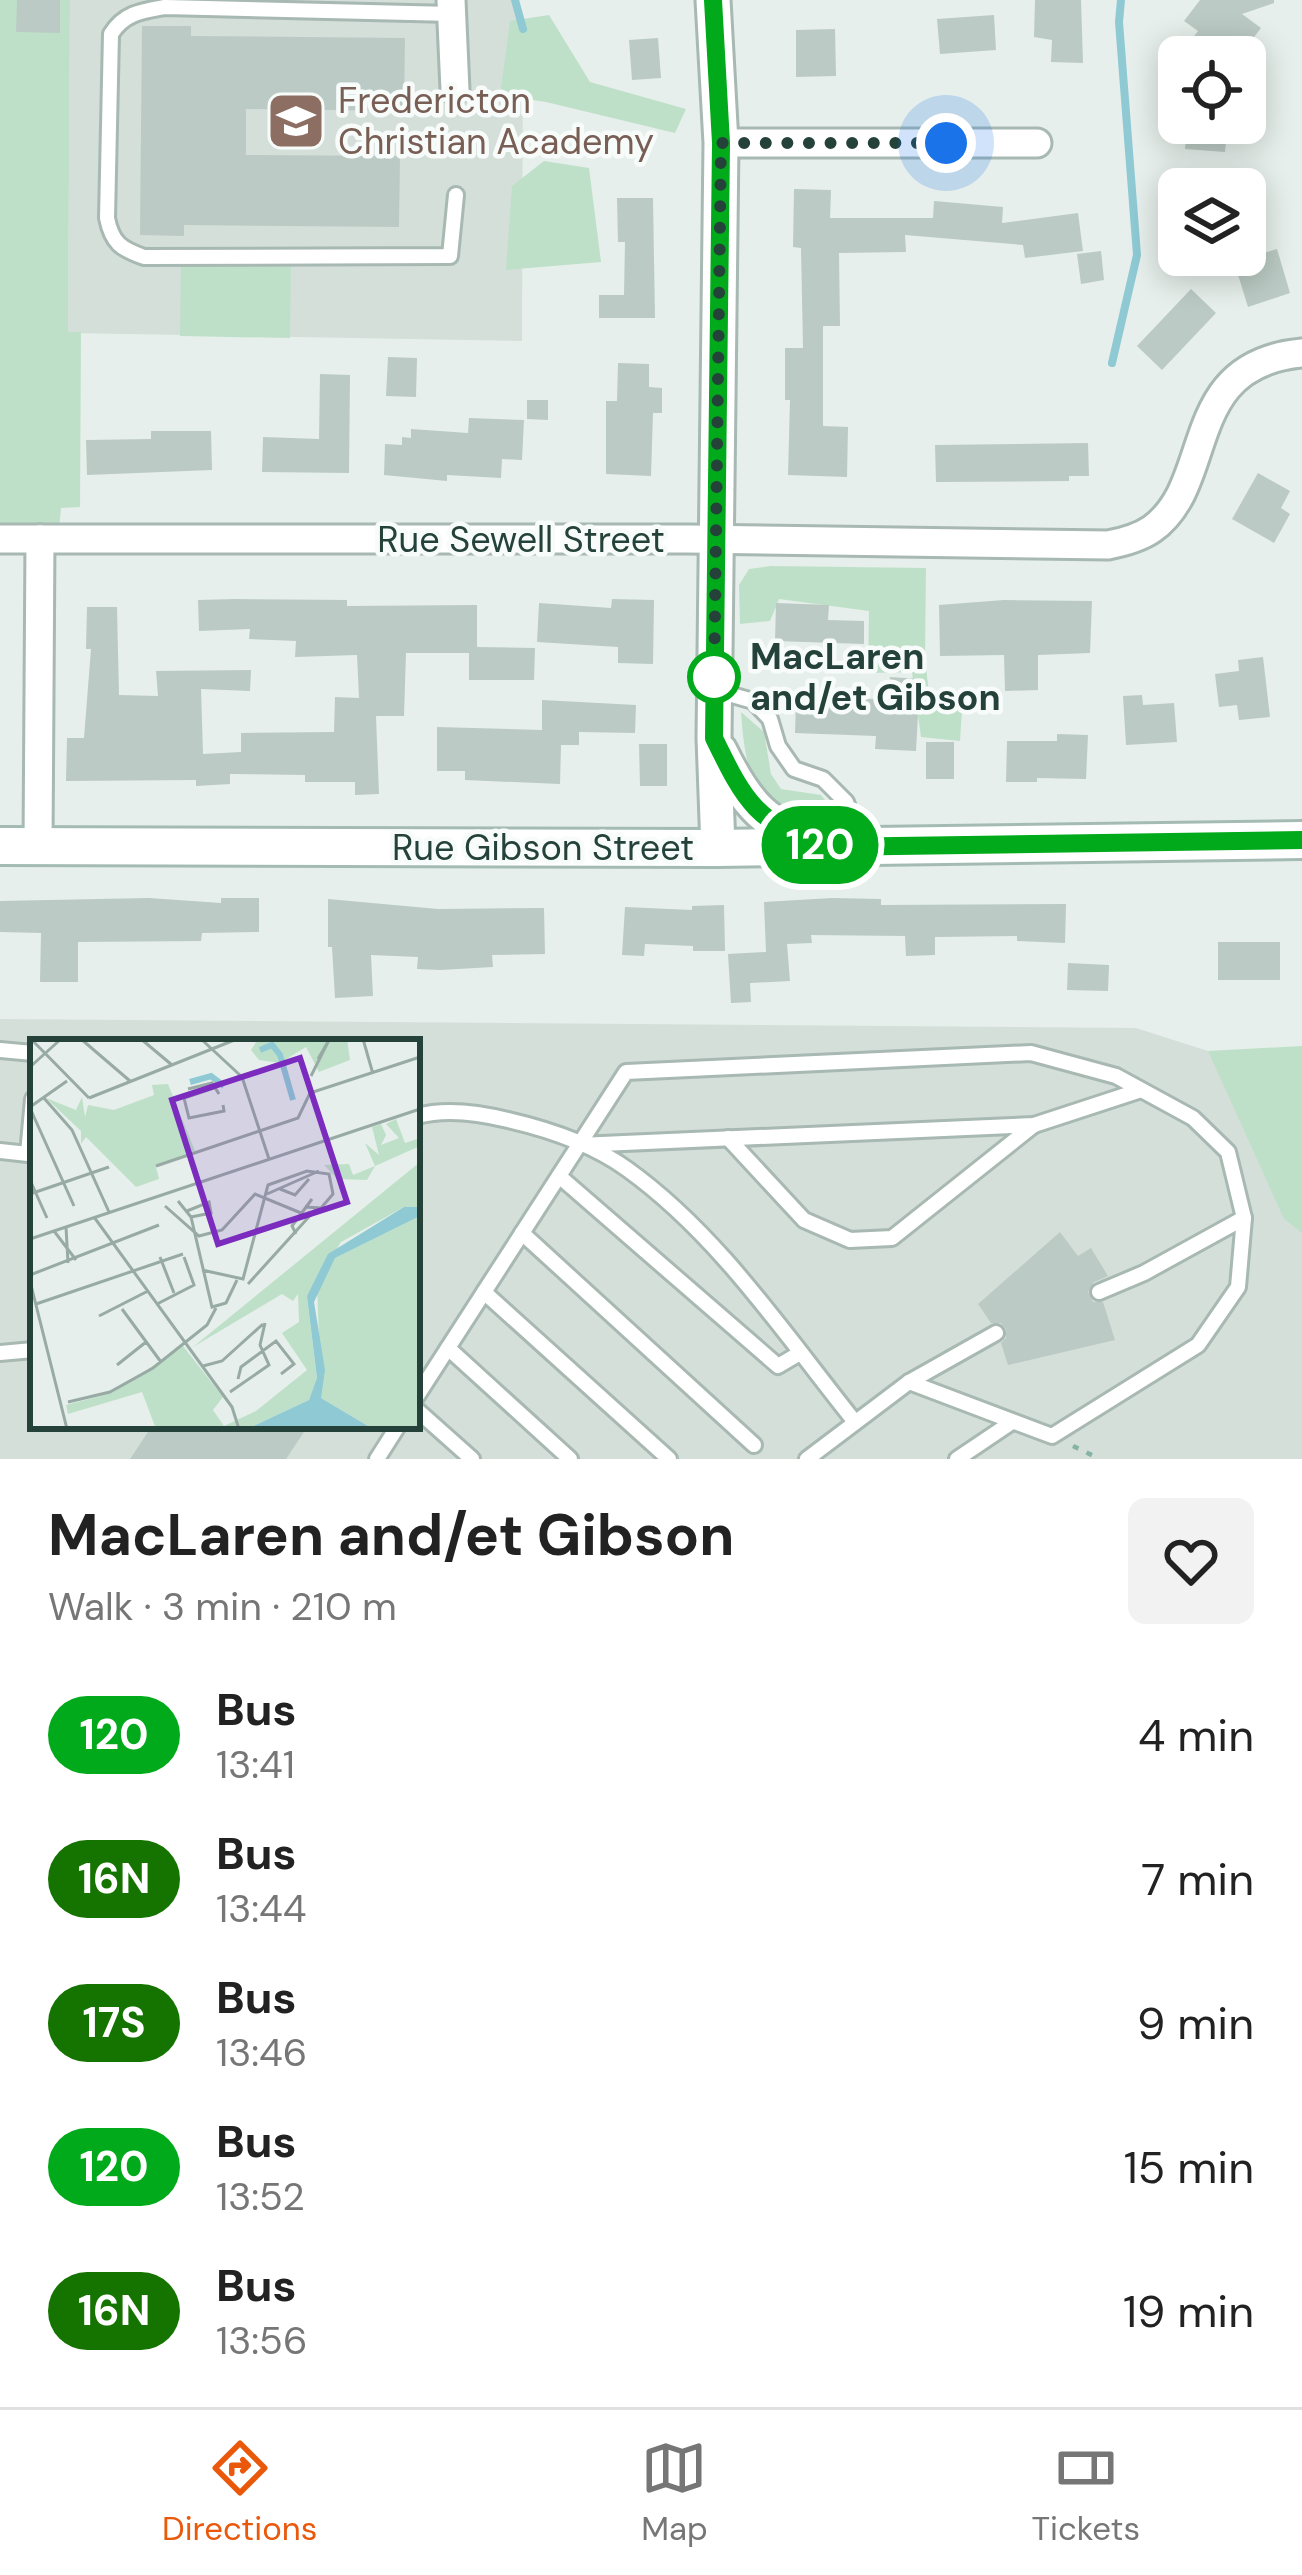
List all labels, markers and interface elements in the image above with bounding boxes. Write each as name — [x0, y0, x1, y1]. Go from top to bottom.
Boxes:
map controls — [1158, 36, 1266, 276]
button: locate — [1158, 36, 1266, 144]
place label: Fredericton Christian Academy — [338, 77, 654, 165]
school or university icon: Fredericton Christian Academy — [265, 90, 327, 152]
your location — [916, 113, 976, 173]
button: layers — [1158, 168, 1266, 276]
street label: Rue Sewell Street — [377, 516, 665, 563]
place label: MacLaren and/et Gibson — [750, 633, 1001, 721]
marker: MacLaren and/et Gibson — [689, 652, 739, 702]
line badge: 120 — [751, 806, 889, 884]
text: 120 — [786, 817, 854, 872]
street label: Rue Gibson Street — [392, 824, 694, 871]
inset map — [30, 1039, 420, 1429]
text: MacLaren and/et Gibson — [48, 1498, 734, 1573]
button: heart — [1128, 1498, 1254, 1624]
text: Walk · 3 min · 210 m — [48, 1581, 397, 1632]
text: Bus — [216, 1680, 296, 1739]
text: 4 min — [1138, 1706, 1254, 1765]
text: 120 — [80, 1707, 148, 1762]
text: 13:41 — [216, 1739, 295, 1790]
text: Bus — [216, 1824, 296, 1883]
text: 7 min — [1141, 1850, 1254, 1909]
text: 16N — [78, 1851, 150, 1906]
text: 13:44 — [216, 1883, 306, 1934]
text: Bus — [216, 1968, 296, 2027]
text: 9 min — [1137, 1994, 1254, 2053]
text: 17S — [82, 1995, 146, 2050]
text: 13:46 — [216, 2027, 307, 2078]
text: Bus — [216, 2112, 296, 2171]
text: 15 min — [1124, 2138, 1254, 2197]
text: 120 — [80, 2139, 148, 2194]
text: 13:52 — [216, 2171, 305, 2222]
text: Bus — [216, 2256, 296, 2315]
text: 19 min — [1123, 2282, 1254, 2341]
text: 16N — [78, 2283, 150, 2338]
text: 13:56 — [216, 2315, 307, 2366]
tab: Directions — [162, 2435, 317, 2550]
tab: Map — [641, 2435, 708, 2550]
tab: Tickets — [1032, 2435, 1140, 2550]

